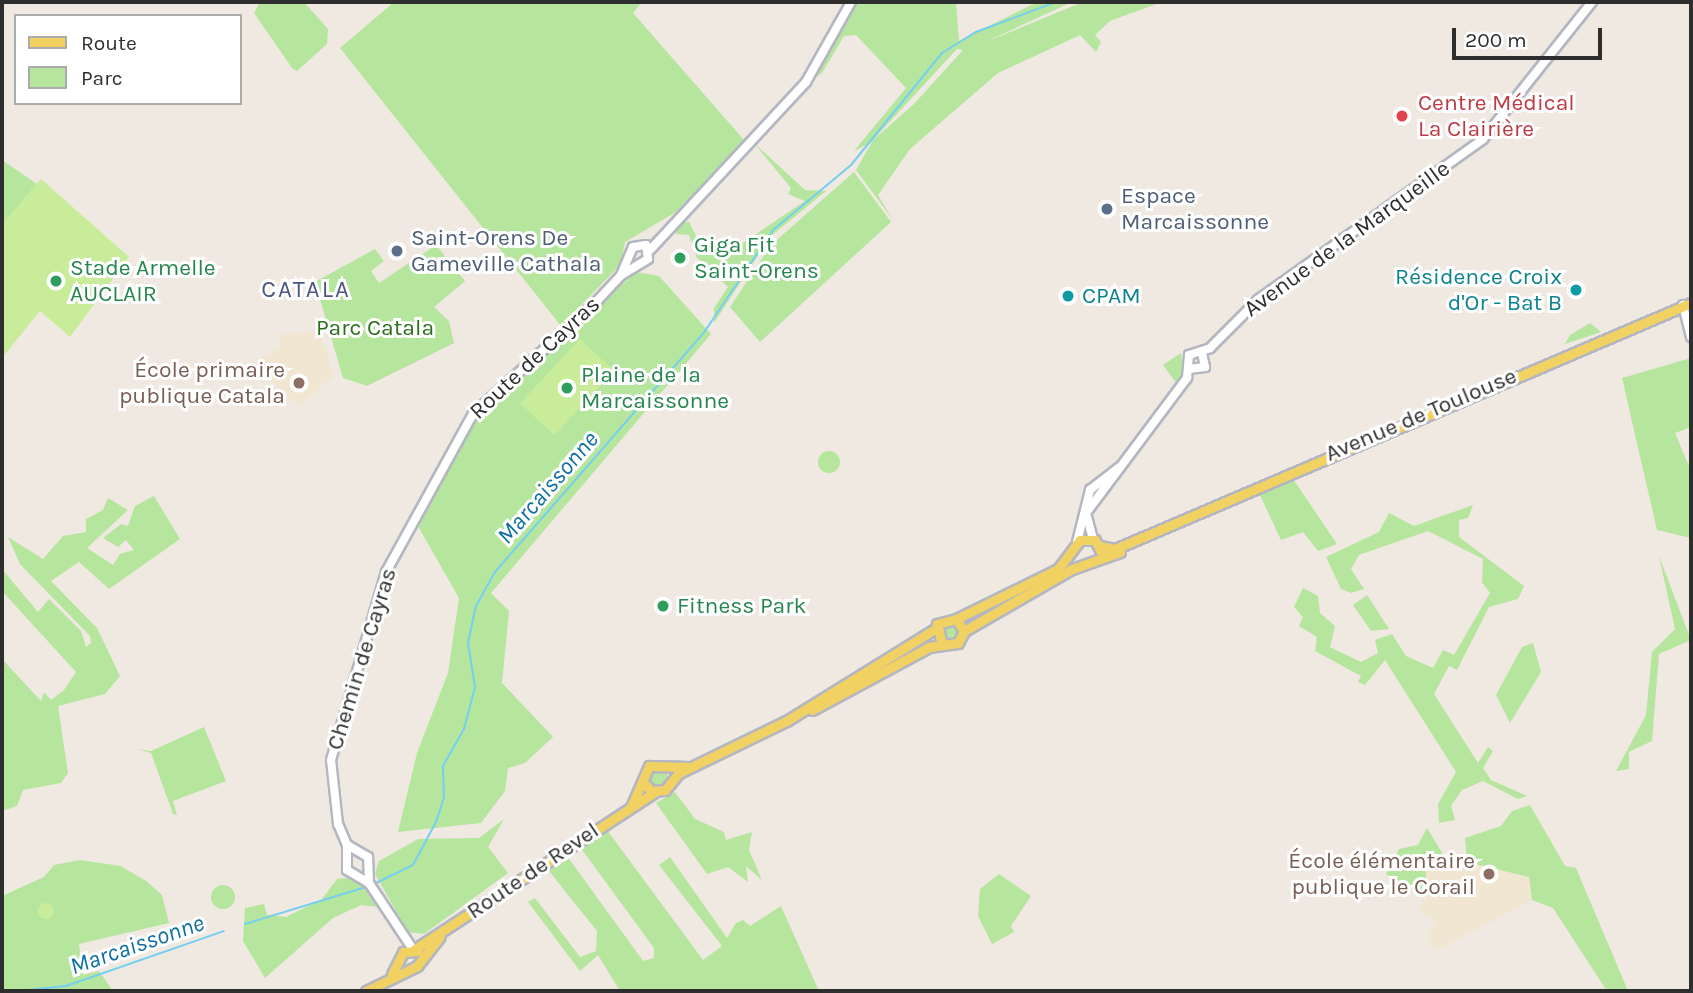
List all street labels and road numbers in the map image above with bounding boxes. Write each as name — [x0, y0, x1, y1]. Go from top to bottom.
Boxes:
street label: Avenue de la Marqueille — [1239, 155, 1455, 323]
street label: Route de Cayras — [464, 291, 606, 425]
street label: Avenue de Toulouse — [1321, 362, 1521, 468]
street label: Chemin de Cayras — [321, 565, 403, 753]
street label: Route de Revel — [462, 817, 604, 925]

